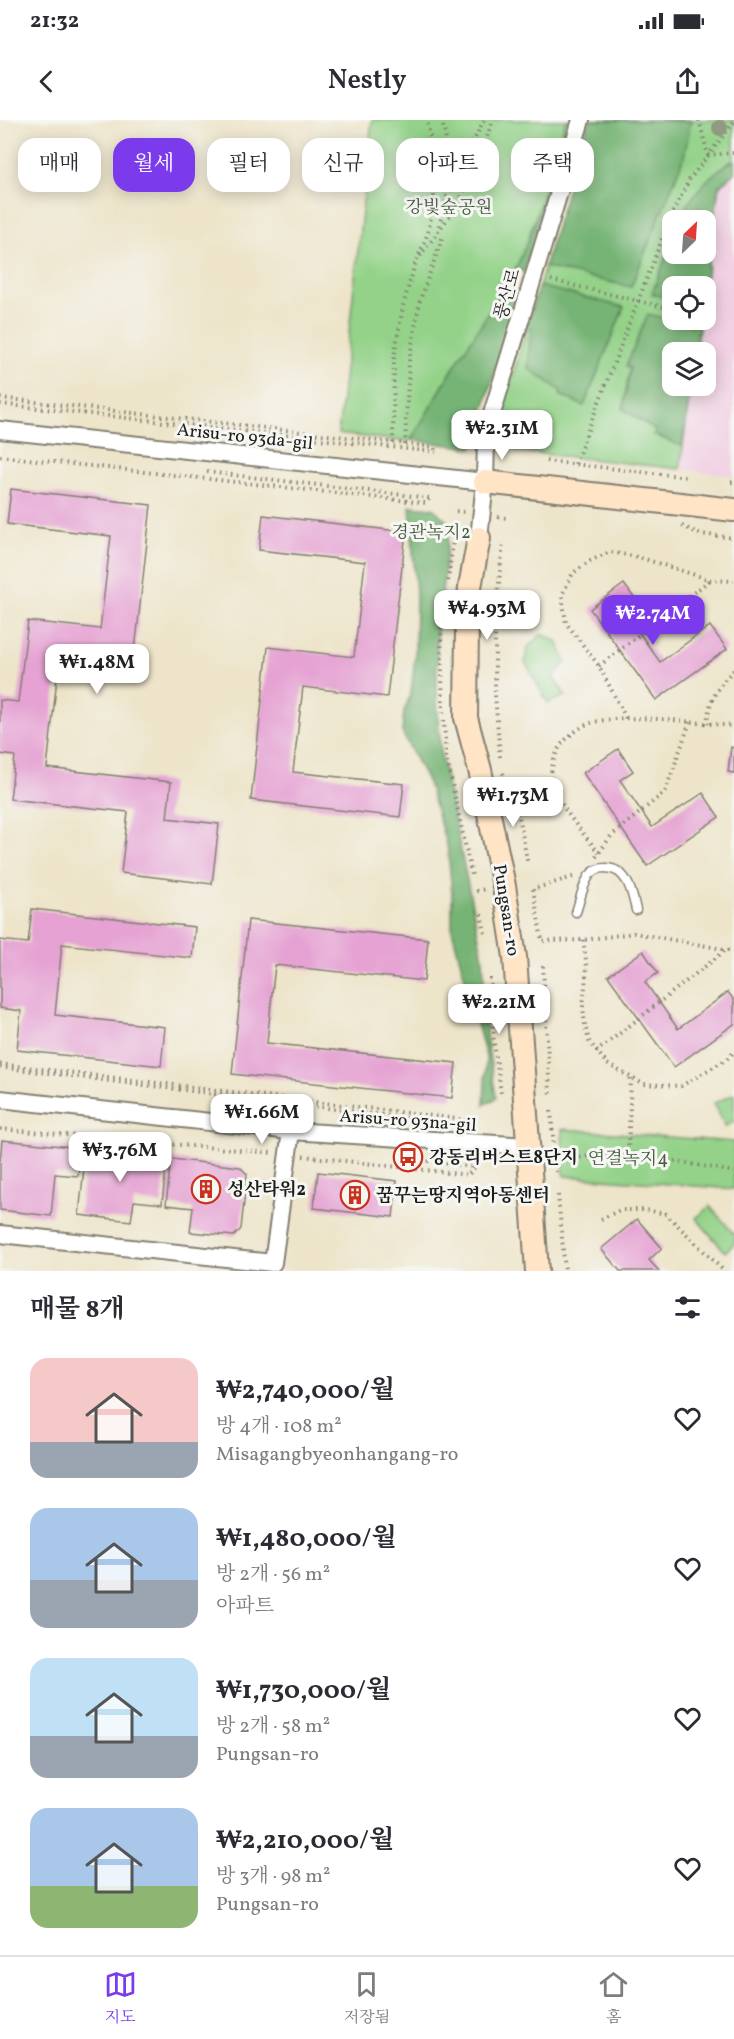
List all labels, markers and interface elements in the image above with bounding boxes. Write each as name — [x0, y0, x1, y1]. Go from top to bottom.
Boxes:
text: 21:32 — [30, 6, 79, 37]
text: Nestly — [328, 62, 406, 100]
icon: back — [30, 65, 63, 98]
icon: share — [671, 65, 704, 98]
chip: 매매 — [18, 138, 101, 192]
chip: 월세 — [113, 138, 195, 192]
chip: 필터 — [207, 138, 290, 192]
chip: 신규 — [302, 138, 384, 192]
chip: 아파트 — [396, 138, 499, 192]
chip: 주택 — [511, 138, 594, 192]
park label: 강빛숲공원 — [406, 196, 492, 221]
north arrow — [662, 210, 716, 264]
map controls — [662, 210, 716, 396]
street label: 풍산로 — [489, 266, 528, 323]
button: locate — [662, 276, 716, 330]
button: layers — [662, 342, 716, 396]
pin: ₩2.31M — [453, 410, 551, 461]
text: ₩2.31M — [465, 415, 539, 443]
street label: Arisu-ro 93da-gil — [176, 418, 314, 457]
park label: 경관녹지2 — [391, 521, 471, 546]
pin: ₩4.93M — [438, 590, 536, 641]
text: ₩4.93M — [448, 595, 526, 623]
pin: ₩2.74M — [604, 595, 702, 646]
text: ₩2.74M — [616, 600, 690, 628]
pin: ₩1.48M — [48, 644, 146, 695]
text: ₩1.48M — [59, 649, 135, 677]
pin: ₩1.73M — [464, 777, 562, 828]
text: ₩1.73M — [477, 782, 549, 810]
street label: Pungsan-ro — [486, 863, 525, 958]
pin: ₩2.21M — [450, 984, 548, 1035]
text: ₩2.21M — [462, 989, 536, 1017]
pin: ₩1.66M — [213, 1094, 311, 1145]
text: ₩1.66M — [225, 1099, 299, 1127]
street label: Arisu-ro 93na-gil — [339, 1104, 477, 1139]
pin: ₩3.76M — [71, 1132, 169, 1183]
text: ₩3.76M — [83, 1137, 157, 1165]
bus stop icon: 강동리버스트8단지 — [392, 1141, 424, 1173]
place label: 강동리버스트8단지 — [429, 1146, 578, 1171]
park label: 연결녹지4 — [588, 1147, 668, 1172]
building icon: 성산타워2 — [190, 1173, 222, 1205]
place label: 성산타워2 — [227, 1178, 306, 1203]
building icon: 꿈꾸는땅지역아동센터 — [339, 1179, 371, 1211]
place label: 꿈꾸는땅지역아동센터 — [376, 1184, 550, 1209]
icon: filters — [671, 1291, 704, 1324]
text: 매물 8개 — [30, 1292, 125, 1328]
text: ₩2,740,000/월 — [216, 1373, 395, 1409]
icon: home — [78, 1382, 150, 1454]
icon: heart — [671, 1402, 704, 1435]
text: 방 4개 · 108 m² — [216, 1413, 342, 1441]
text: Misagangbyeonhangang-ro — [216, 1441, 458, 1469]
text: ₩1,480,000/월 — [216, 1521, 397, 1557]
icon: home — [78, 1532, 150, 1604]
icon: heart — [671, 1552, 704, 1585]
text: 방 2개 · 56 m² — [216, 1561, 330, 1589]
text: 아파트 — [216, 1593, 274, 1621]
text: ₩1,730,000/월 — [216, 1673, 391, 1709]
icon: home — [78, 1682, 150, 1754]
icon: heart — [671, 1702, 704, 1735]
text: 방 2개 · 58 m² — [216, 1713, 330, 1741]
text: Pungsan-ro — [216, 1741, 319, 1769]
text: ₩2,210,000/월 — [216, 1823, 394, 1859]
icon: home — [78, 1832, 150, 1904]
icon: heart — [671, 1852, 704, 1885]
text: 방 3개 · 98 m² — [216, 1863, 330, 1891]
text: Pungsan-ro — [216, 1891, 319, 1919]
tab: 지도 — [104, 1968, 137, 2029]
tab: 저장됨 — [344, 1968, 390, 2029]
tab: 홈 — [597, 1968, 630, 2029]

